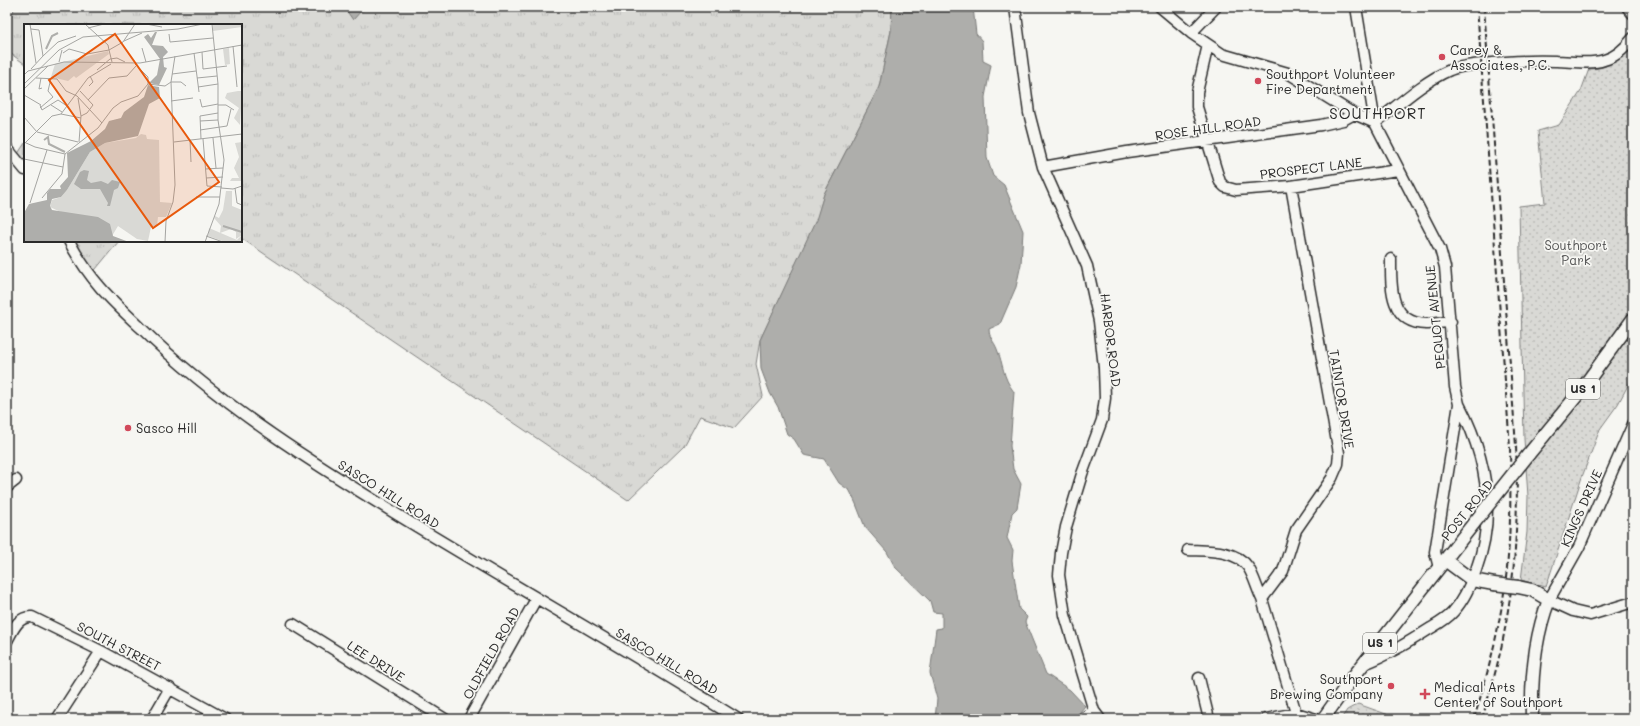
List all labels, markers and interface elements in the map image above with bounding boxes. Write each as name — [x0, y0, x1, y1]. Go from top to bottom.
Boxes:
inset map — [24, 24, 242, 242]
place label: Carey & Associates, P.C. — [1450, 41, 1551, 73]
marker: Carey & Associates, P.C. — [1437, 52, 1447, 62]
place label: Southport Volunteer Fire Department — [1266, 65, 1395, 97]
marker: Southport Volunteer Fire Department — [1253, 76, 1263, 86]
district label: SOUTHPORT — [1329, 103, 1427, 123]
street label: ROSE HILL ROAD — [1154, 112, 1262, 143]
street label: PROSPECT LANE — [1259, 153, 1363, 182]
park label: Southport Park — [1544, 236, 1608, 268]
street label: PEQUOT AVENUE — [1421, 264, 1448, 370]
street label: HARBOR ROAD — [1097, 292, 1126, 388]
street label: TAINTOR DRIVE — [1326, 348, 1359, 450]
road number: US 1 — [1566, 379, 1600, 399]
place label: Sasco Hill — [136, 419, 197, 436]
marker: Sasco Hill — [123, 423, 133, 433]
street label: SASCO HILL ROAD — [335, 455, 443, 532]
street label: KINGS DRIVE — [1556, 466, 1605, 549]
street label: POST ROAD — [1437, 476, 1496, 544]
street label: OLDFIELD ROAD — [458, 604, 523, 702]
street label: SOUTH STREET — [74, 617, 164, 674]
street label: SASCO HILL ROAD — [613, 623, 722, 698]
road number: US 1 — [1363, 633, 1397, 653]
street label: LEE DRIVE — [344, 636, 408, 685]
place label: Southport Brewing Company — [1270, 670, 1383, 702]
place label: Medical Arts Center of Southport — [1434, 678, 1563, 710]
marker: Southport Brewing Company — [1386, 681, 1396, 691]
marker: Medical Arts Center of Southport — [1419, 688, 1431, 700]

